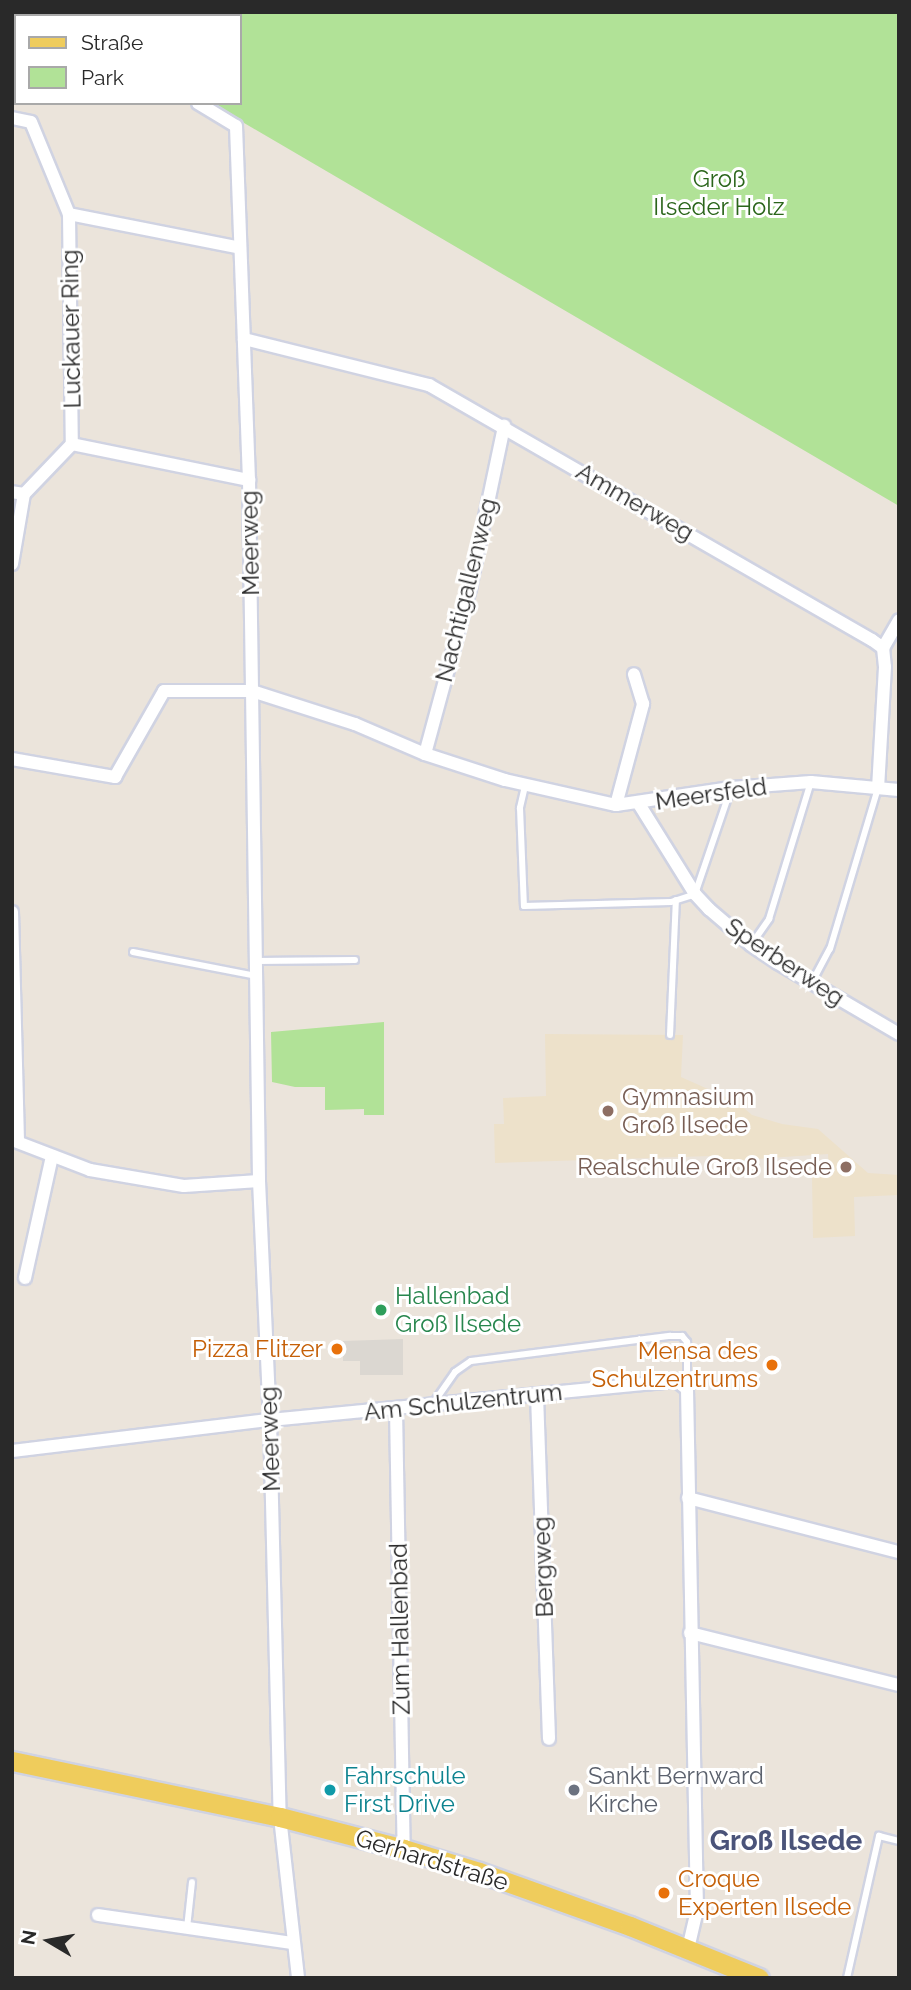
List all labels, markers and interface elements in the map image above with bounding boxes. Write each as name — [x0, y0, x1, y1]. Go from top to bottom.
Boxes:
legend — [14, 14, 242, 105]
text: Straße — [81, 30, 143, 55]
text: Park — [81, 65, 124, 90]
park label: Groß Ilseder Holz — [653, 165, 785, 221]
street label: Luckauer Ring — [55, 249, 87, 409]
street label: Ammerweg — [571, 457, 699, 547]
street label: Meerweg — [235, 490, 265, 596]
street label: Nachtigallenweg — [429, 495, 503, 685]
street label: Meersfeld — [653, 772, 769, 816]
street label: Sperberweg — [720, 912, 850, 1012]
place label: Gymnasium Groß Ilsede — [622, 1083, 754, 1139]
marker: Gymnasium Groß Ilsede — [600, 1103, 616, 1119]
place label: Realschule Groß Ilsede — [577, 1153, 832, 1181]
marker: Realschule Groß Ilsede — [838, 1159, 854, 1175]
place label: Hallenbad Groß Ilsede — [395, 1282, 521, 1338]
marker: Hallenbad Groß Ilsede — [373, 1302, 389, 1318]
place label: Pizza Flitzer — [192, 1335, 323, 1363]
place label: Mensa des Schulzentrums — [592, 1337, 758, 1393]
marker: Pizza Flitzer — [329, 1341, 345, 1357]
marker: Mensa des Schulzentrums — [764, 1357, 780, 1373]
street label: Am Schulzentrum — [362, 1377, 564, 1427]
street label: Meerweg — [254, 1386, 286, 1492]
street label: Bergweg — [527, 1516, 559, 1618]
street label: Zum Hallenbad — [384, 1543, 416, 1715]
place label: Fahrschule First Drive — [344, 1762, 466, 1818]
place label: Sankt Bernward Kirche — [588, 1762, 764, 1818]
marker: Fahrschule First Drive — [322, 1782, 338, 1798]
marker: Sankt Bernward Kirche — [566, 1782, 582, 1798]
street label: Gerhardstraße — [352, 1823, 512, 1897]
district label: Groß Ilsede — [710, 1824, 862, 1858]
place label: Croque Experten Ilsede — [678, 1865, 851, 1921]
marker: Croque Experten Ilsede — [656, 1885, 672, 1901]
north arrow — [14, 1906, 84, 1976]
text: N — [16, 1928, 40, 1946]

